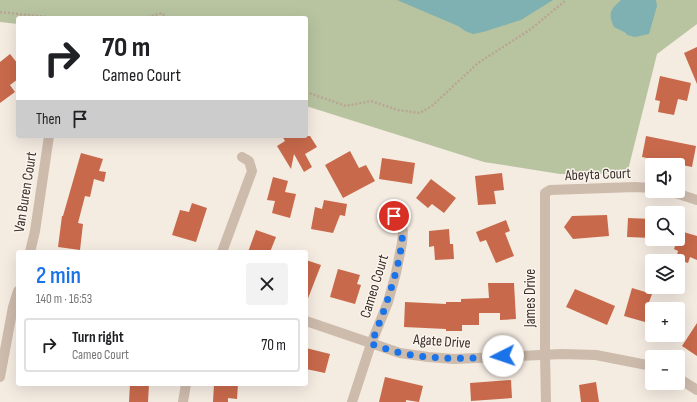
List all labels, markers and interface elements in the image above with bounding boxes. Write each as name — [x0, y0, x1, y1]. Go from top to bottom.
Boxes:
text: 70 m — [102, 31, 150, 64]
icon: right — [36, 32, 88, 84]
text: Cameo Court — [102, 65, 181, 86]
icon: arrive — [69, 108, 91, 130]
text: Then — [36, 110, 61, 129]
street label: Van Buren Court — [10, 150, 41, 234]
map controls — [645, 158, 685, 390]
button: sound — [645, 158, 685, 198]
street label: Abeyta Court — [564, 164, 632, 185]
pin — [377, 199, 411, 233]
icon: arrive — [383, 205, 405, 227]
button: search — [645, 206, 685, 246]
street label: Cameo Court — [356, 252, 393, 320]
button: layers — [645, 254, 685, 294]
text: 2 min — [36, 261, 81, 290]
button: close — [246, 263, 288, 305]
street label: James Drive — [521, 269, 540, 328]
text: 140 m · 16:53 — [36, 291, 92, 307]
button: + — [645, 302, 685, 342]
text: Turn right — [72, 328, 124, 347]
street label: Agate Drive — [412, 330, 471, 353]
icon: right — [38, 334, 60, 356]
position arrow — [482, 335, 524, 377]
text: 70 m — [261, 336, 286, 355]
text: Cameo Court — [72, 347, 129, 363]
button: − — [645, 350, 685, 390]

